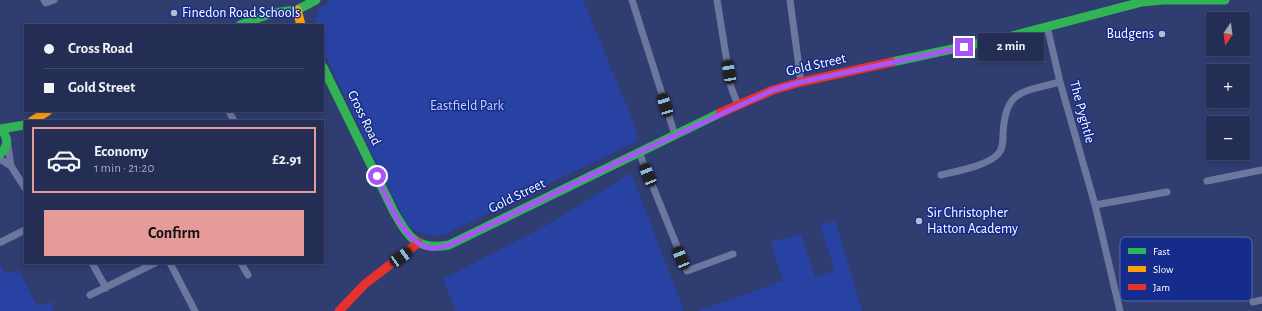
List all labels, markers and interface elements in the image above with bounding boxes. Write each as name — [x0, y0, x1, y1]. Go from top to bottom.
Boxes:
place label: Finedon Road Schools — [182, 6, 300, 20]
marker: Finedon Road Schools — [169, 8, 179, 18]
north arrow — [1206, 12, 1250, 56]
map controls — [1206, 12, 1250, 160]
place label: Budgens — [1106, 27, 1154, 41]
marker: Budgens — [1157, 29, 1167, 39]
callout: 2 min — [978, 33, 1044, 61]
route end — [955, 38, 973, 56]
text: 2 min — [997, 40, 1025, 53]
text: Cross Road — [68, 41, 133, 56]
street label: Gold Street — [785, 51, 848, 79]
car — [721, 59, 737, 85]
button: + — [1206, 64, 1250, 108]
street label: The Pyghtle — [1067, 79, 1097, 145]
text: Gold Street — [68, 80, 135, 95]
street label: Cross Road — [345, 88, 383, 148]
car — [656, 92, 674, 118]
park label: Eastfield Park — [430, 99, 505, 113]
button: − — [1206, 116, 1250, 160]
icon: car — [46, 142, 82, 178]
text: Economy — [94, 144, 148, 159]
text: £2.91 — [272, 152, 302, 167]
text: 1 min · 21:20 — [94, 162, 154, 175]
car — [638, 162, 658, 188]
route start — [368, 167, 386, 185]
street label: Gold Street — [487, 176, 548, 216]
place label: Sir Christopher Hatton Academy — [927, 206, 1018, 236]
button: Confirm — [44, 210, 304, 256]
marker: Sir Christopher Hatton Academy — [914, 216, 924, 226]
legend — [1120, 237, 1252, 301]
car — [388, 245, 414, 269]
car — [671, 245, 691, 271]
text: Fast — [1153, 246, 1171, 257]
text: Slow — [1153, 264, 1174, 275]
text: Jam — [1153, 282, 1170, 293]

